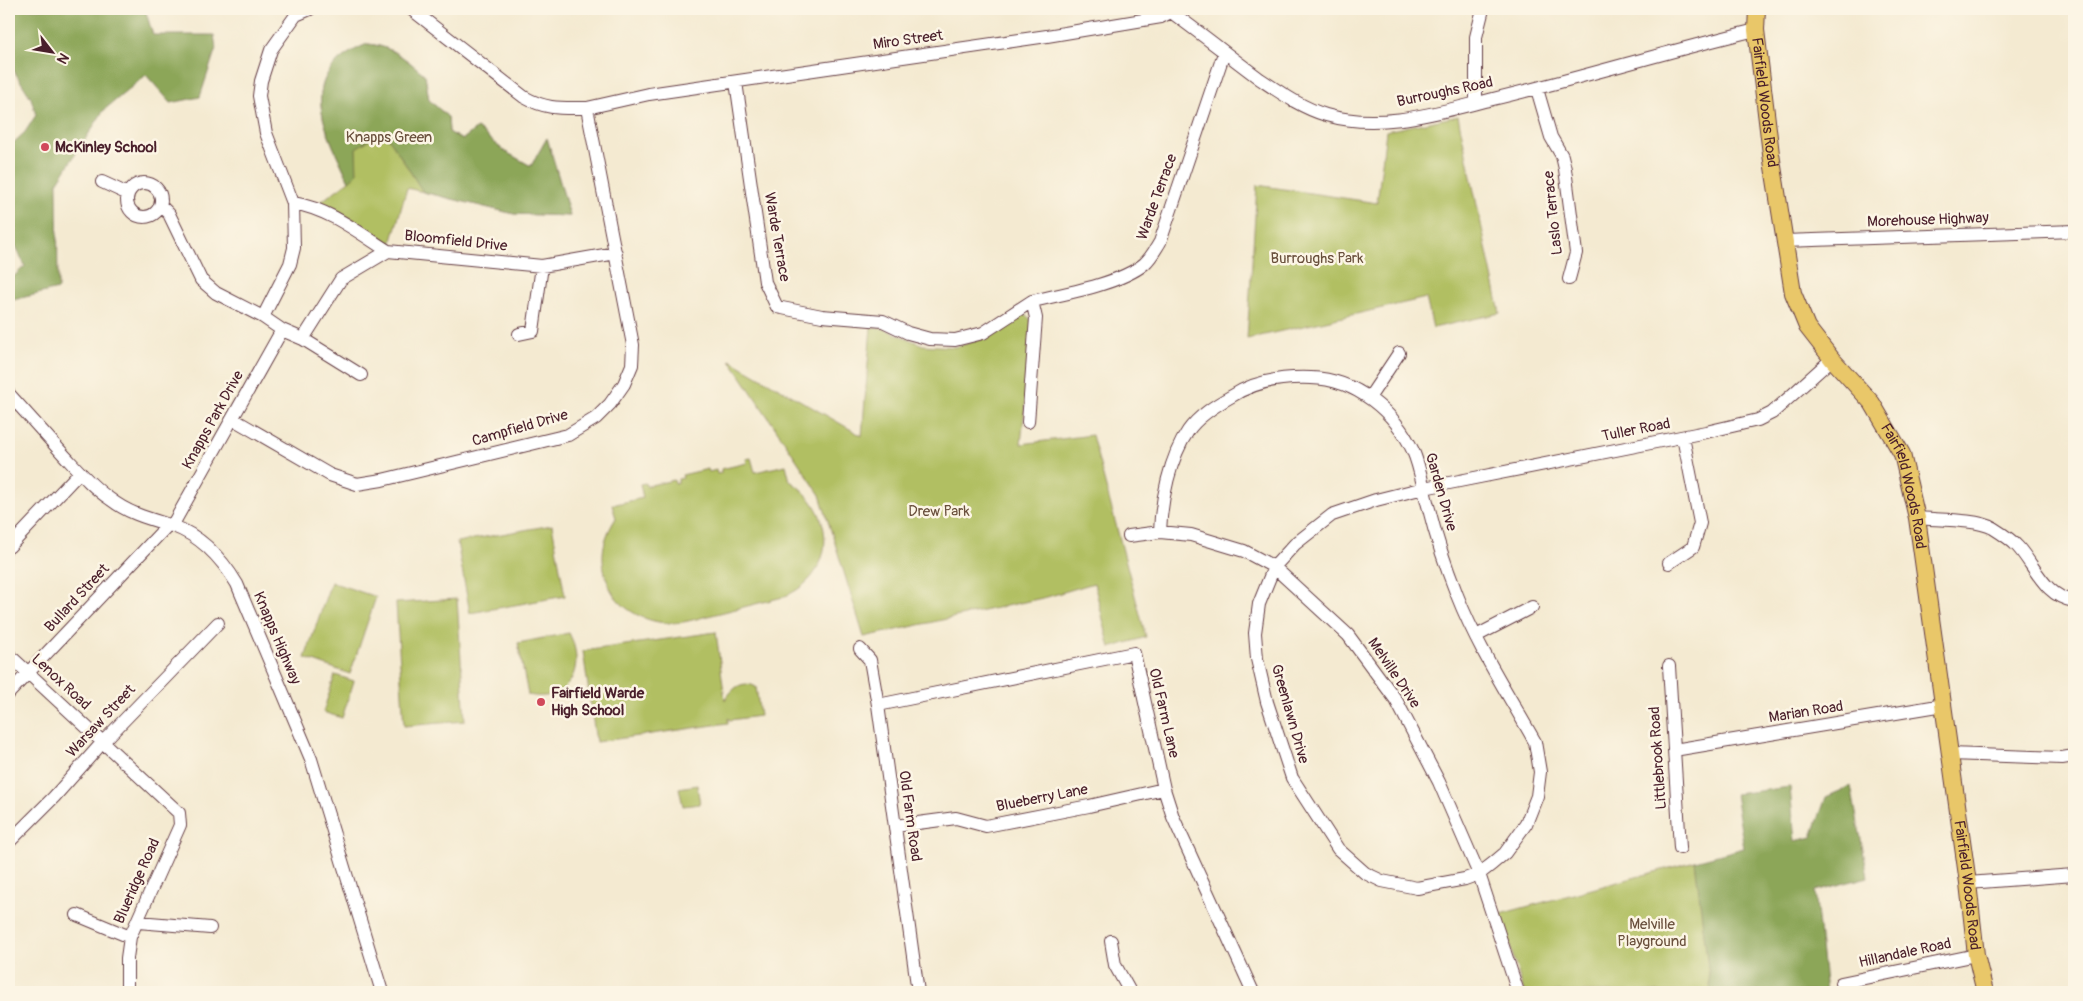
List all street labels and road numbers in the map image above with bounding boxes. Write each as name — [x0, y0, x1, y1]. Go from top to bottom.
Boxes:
street label: Miro Street — [872, 26, 945, 54]
street label: Fairfield Woods Road — [1747, 36, 1782, 169]
street label: Burroughs Road — [1395, 73, 1495, 111]
street label: Warde Terrace — [1133, 151, 1182, 243]
street label: Laslo Terrace — [1539, 169, 1567, 256]
street label: Warde Terrace — [760, 191, 794, 284]
street label: Morehouse Highway — [1867, 208, 1990, 232]
street label: Bloomfield Drive — [404, 226, 509, 256]
street label: Knapps Park Drive — [178, 367, 248, 473]
street label: Campfield Drive — [470, 405, 571, 451]
street label: Tuller Road — [1600, 414, 1672, 446]
street label: Fairfield Woods Road — [1877, 420, 1931, 550]
street label: Garden Drive — [1421, 451, 1461, 534]
street label: Bullard Street — [41, 559, 114, 636]
street label: Knapps Highway — [249, 589, 305, 688]
street label: Melville Drive — [1363, 634, 1425, 712]
street label: Lenox Road — [27, 650, 95, 714]
street label: Greenlawn Drive — [1267, 662, 1313, 766]
street label: Old Farm Lane — [1144, 666, 1184, 760]
street label: Warsaw Street — [62, 680, 140, 761]
street label: Marian Road — [1767, 697, 1845, 727]
street label: Littlebrook Road — [1645, 706, 1671, 810]
street label: Old Farm Road — [894, 769, 926, 863]
street label: Blueberry Lane — [995, 780, 1090, 816]
street label: Fairfield Woods Road — [1950, 819, 1985, 951]
street label: Blueridge Road — [110, 835, 164, 927]
street label: Hillandale Road — [1857, 934, 1953, 972]

